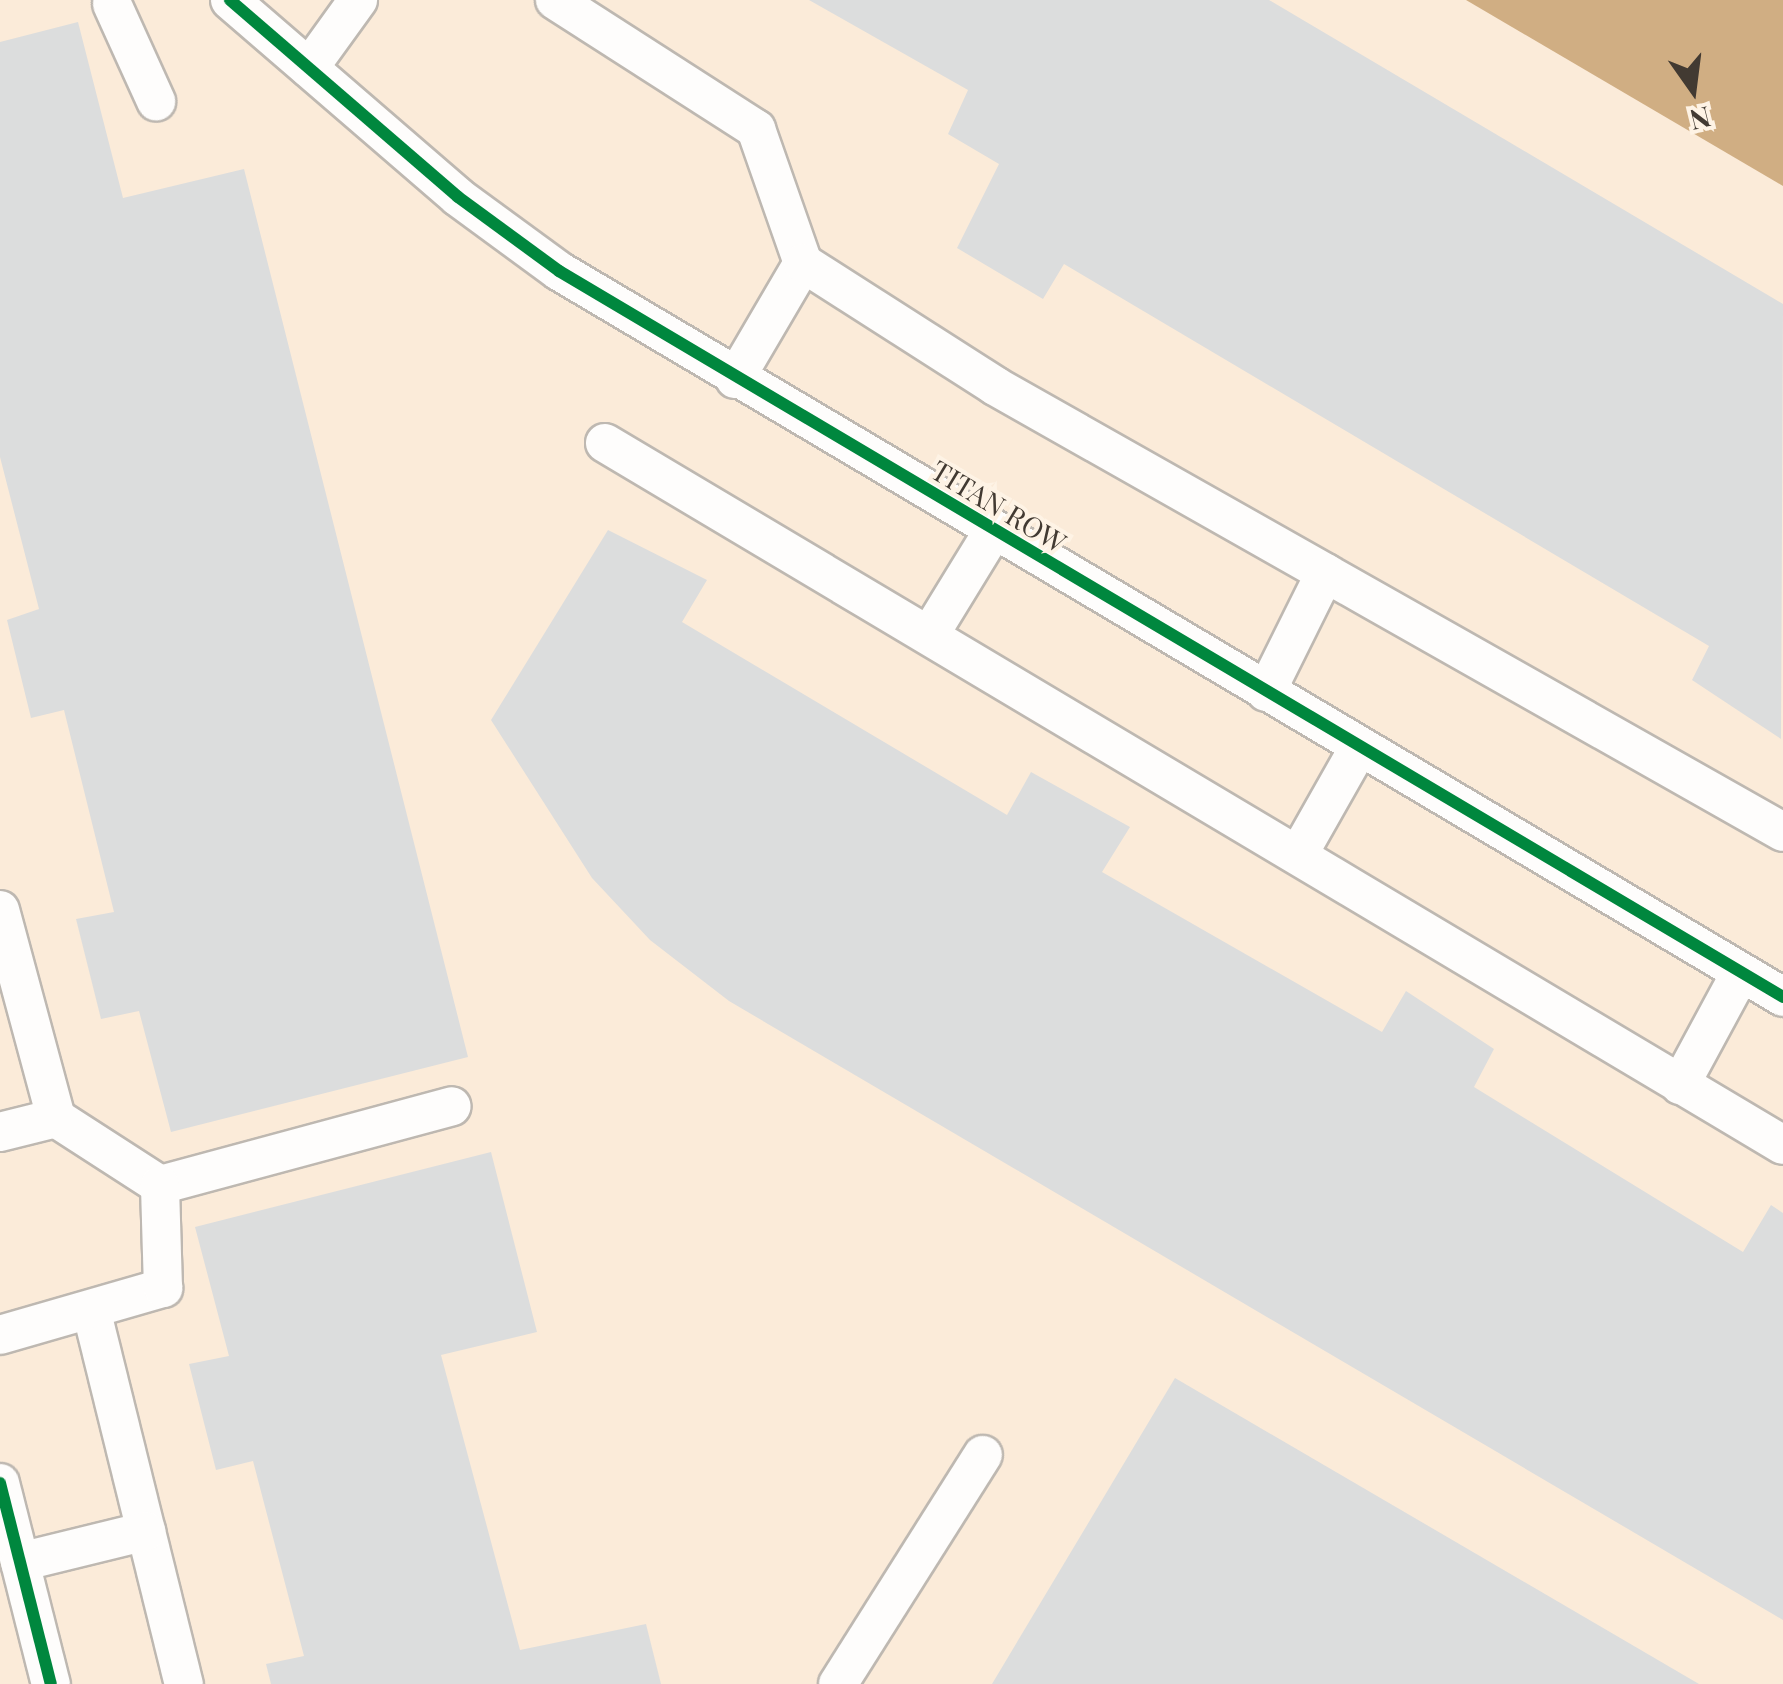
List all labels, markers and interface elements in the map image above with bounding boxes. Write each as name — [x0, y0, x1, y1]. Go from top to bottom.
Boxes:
north arrow — [1643, 40, 1743, 140]
text: N — [1686, 99, 1715, 140]
street label: TITAN ROW — [926, 453, 1072, 559]

